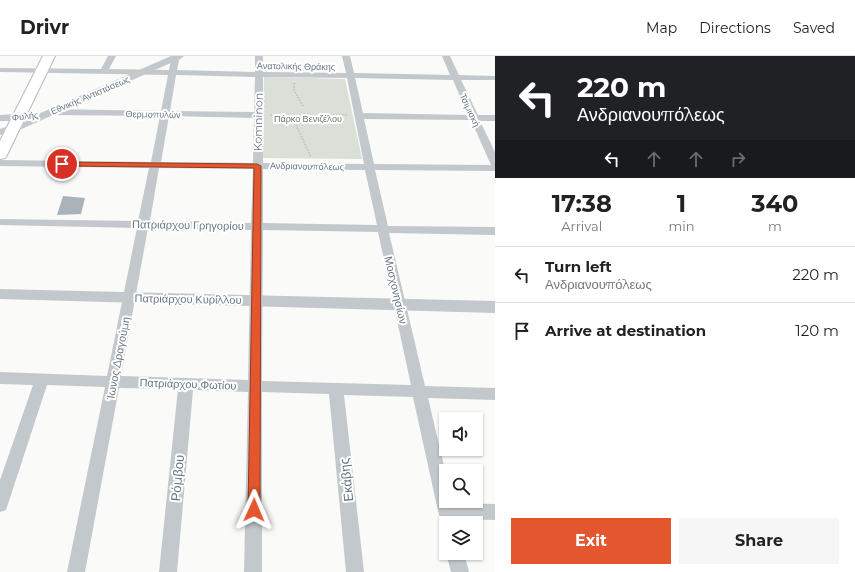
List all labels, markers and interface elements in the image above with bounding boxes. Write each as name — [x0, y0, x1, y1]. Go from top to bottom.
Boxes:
text: Drivr — [20, 16, 69, 39]
text: Map — [646, 19, 677, 37]
text: Directions — [699, 19, 771, 37]
text: Saved — [793, 19, 835, 37]
street label: Ανατολικής Θράκης — [257, 60, 336, 72]
text: 220 m — [577, 70, 666, 104]
icon: left — [511, 72, 563, 124]
street label: Εθνικής Αντιστάσεως — [49, 73, 132, 117]
street label: Τσιμισκή — [458, 92, 482, 128]
street label: Komninon — [250, 93, 266, 151]
text: Ανδριανουπόλεως — [577, 104, 725, 126]
street label: Θερμοπυλών — [125, 108, 181, 120]
street label: Φυλής — [11, 109, 39, 123]
park label: Πάρκο Βενιζέλου — [274, 113, 342, 124]
pin — [45, 147, 79, 181]
icon: left — [601, 148, 623, 170]
icon: ahead — [643, 148, 665, 170]
icon: ahead — [685, 148, 707, 170]
icon: right — [727, 148, 749, 170]
icon: arrive — [51, 153, 73, 175]
street label: Ανδριανουπόλεως — [270, 160, 345, 172]
text: 17:38 — [552, 189, 612, 218]
text: 1 — [677, 189, 686, 218]
text: 340 — [751, 189, 798, 218]
street label: Πατριάρχου Γρηγορίου — [132, 217, 244, 233]
text: Arrival — [561, 218, 602, 234]
text: min — [669, 218, 695, 234]
text: m — [768, 218, 782, 234]
street label: Μοσχονησίων — [381, 255, 411, 326]
text: Turn left — [545, 257, 612, 276]
icon: left — [511, 264, 533, 286]
text: 220 m — [792, 265, 839, 284]
text: Ανδριανουπόλεως — [545, 276, 652, 292]
street label: Πατριάρχου Κυρίλλου — [134, 291, 242, 307]
street label: Ίωνος Δραγούμη — [103, 315, 133, 402]
icon: arrive — [511, 320, 533, 342]
text: Arrive at destination — [545, 321, 706, 340]
text: 120 m — [795, 321, 839, 340]
street label: Πατριάρχου Φωτίου — [139, 375, 237, 393]
map controls — [439, 412, 483, 560]
button: sound — [439, 412, 483, 456]
street label: Ρόμβου — [167, 454, 187, 502]
street label: Εκάβης — [336, 458, 356, 502]
button: search — [439, 464, 483, 508]
position arrow — [233, 489, 275, 531]
button: layers — [439, 516, 483, 560]
button: Exit — [511, 518, 671, 564]
button: Share — [679, 518, 839, 564]

